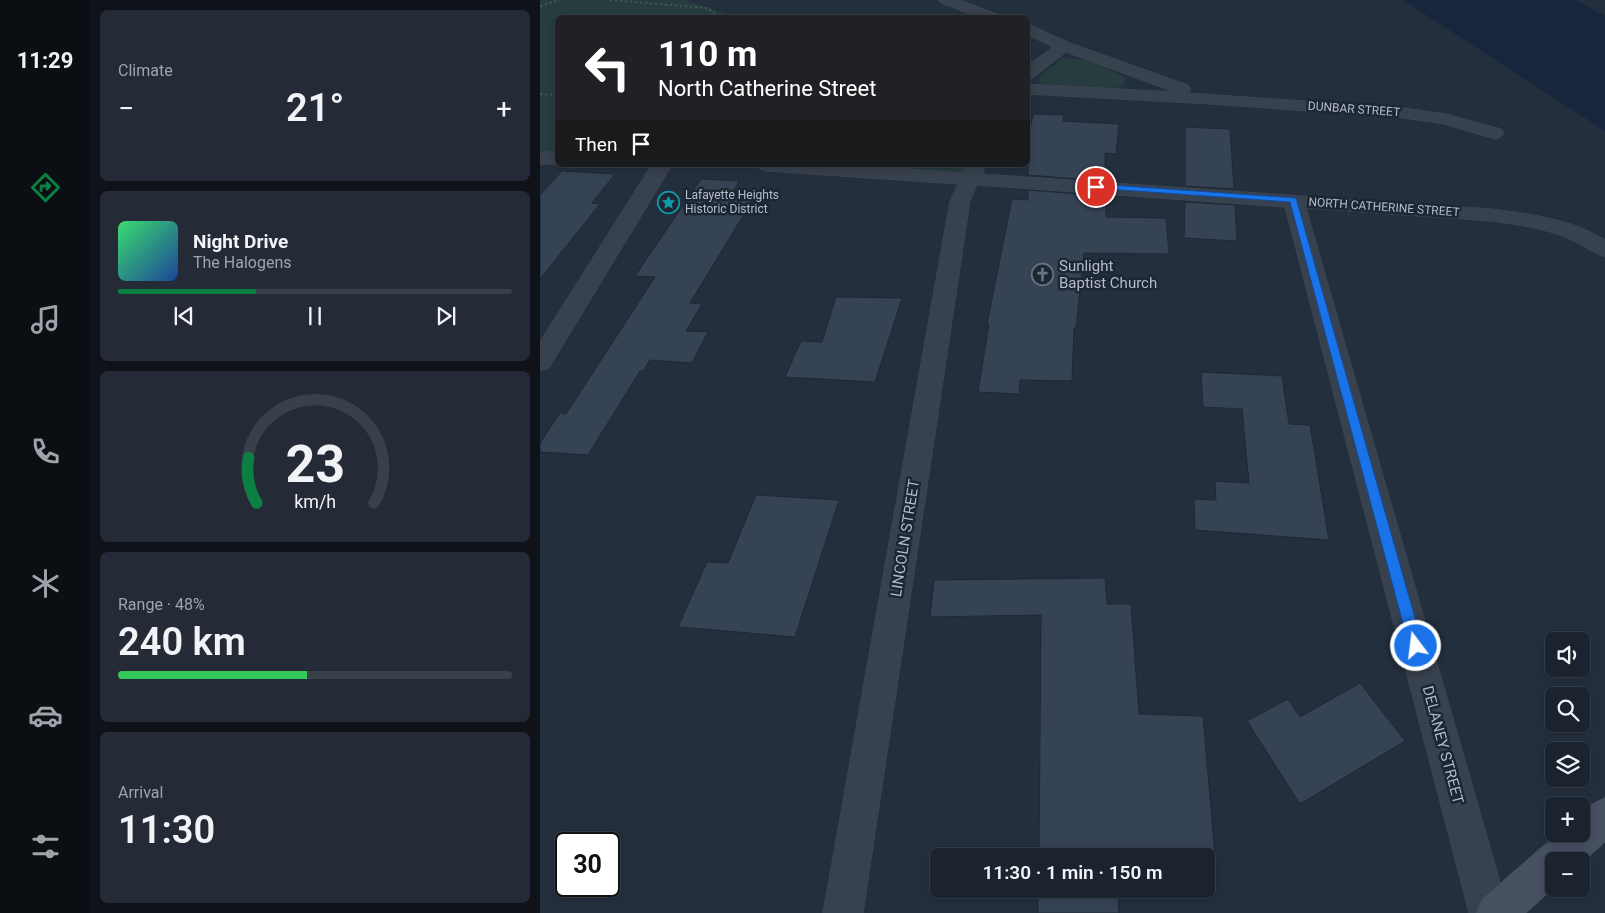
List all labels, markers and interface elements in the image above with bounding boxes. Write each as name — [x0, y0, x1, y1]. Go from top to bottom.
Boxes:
text: 110 m — [658, 34, 757, 75]
icon: left — [575, 35, 640, 100]
text: 11:29 — [17, 48, 73, 73]
text: Climate — [118, 61, 173, 80]
text: North Catherine Street — [658, 76, 876, 101]
text: 21° — [286, 86, 344, 130]
text: − — [118, 92, 134, 125]
text: + — [496, 92, 512, 125]
street label: DUNBAR STREET — [1307, 99, 1401, 119]
icon: arrive — [627, 130, 655, 158]
text: Then — [575, 133, 617, 156]
pin — [1075, 166, 1117, 208]
icon: directions — [28, 170, 63, 205]
icon: arrive — [1082, 173, 1110, 201]
place label: Lafayette Heights Historic District — [685, 188, 779, 216]
place icon: Lafayette Heights Historic District — [657, 190, 681, 214]
street label: NORTH CATHERINE STREET — [1308, 195, 1460, 219]
text: Night Drive — [193, 230, 288, 253]
text: The Halogens — [193, 253, 292, 272]
place label: Sunlight Baptist Church — [1059, 257, 1157, 292]
church icon: Sunlight Baptist Church — [1031, 263, 1055, 287]
icon: music — [28, 302, 63, 337]
icon: previous — [170, 302, 198, 330]
icon: pause — [301, 302, 329, 330]
icon: next — [432, 302, 460, 330]
icon: phone — [28, 434, 63, 469]
text: 23 — [285, 434, 345, 495]
street label: LINCOLN STREET — [887, 478, 923, 598]
text: km/h — [294, 491, 336, 512]
icon: climate — [28, 566, 63, 601]
text: Range · 48% — [118, 595, 205, 614]
position arrow — [1389, 619, 1441, 671]
text: 240 km — [118, 620, 246, 664]
map controls — [1545, 632, 1590, 897]
button: sound — [1545, 632, 1590, 677]
street label: DELANEY STREET — [1419, 684, 1467, 806]
button: search — [1545, 687, 1590, 732]
icon: car — [28, 698, 63, 733]
button: layers — [1545, 742, 1590, 787]
text: Arrival — [118, 783, 163, 802]
button: + — [1545, 797, 1590, 842]
text: 11:30 — [118, 808, 215, 852]
icon: filters — [28, 829, 63, 864]
speed limit sign: 30 — [555, 832, 620, 897]
button: − — [1545, 852, 1590, 897]
text: 11:30 · 1 min · 150 m — [982, 861, 1163, 884]

